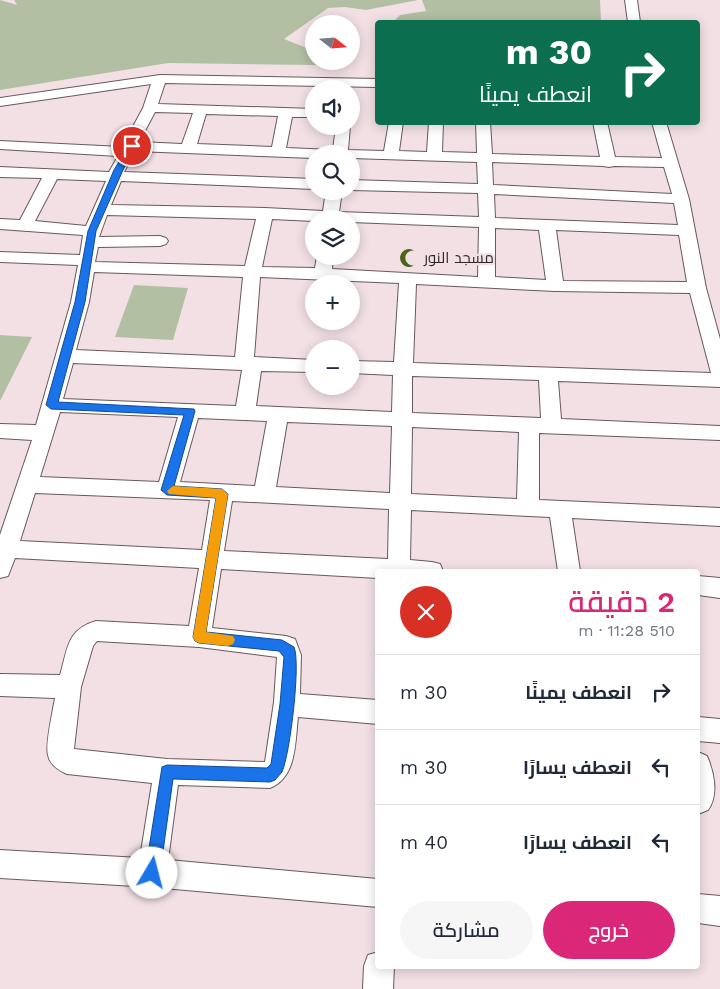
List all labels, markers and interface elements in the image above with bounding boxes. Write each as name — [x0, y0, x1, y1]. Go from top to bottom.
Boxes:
north arrow — [305, 15, 360, 70]
map controls — [305, 15, 360, 395]
text: 30 m — [506, 31, 592, 73]
icon: right — [610, 40, 675, 105]
button: sound — [305, 80, 360, 135]
text: انعطف يمينًا — [479, 82, 592, 107]
pin — [111, 125, 153, 167]
icon: arrive — [118, 132, 146, 160]
button: search — [305, 145, 360, 200]
button: layers — [305, 210, 360, 265]
mosque icon: مسجد النور — [398, 247, 420, 269]
place label: مسجد النور — [423, 249, 494, 267]
button: + — [305, 275, 360, 330]
button: − — [305, 340, 360, 395]
text: 2 دقيقة — [568, 584, 675, 619]
button: close — [400, 586, 452, 638]
text: 510 m · 11:28 — [578, 621, 675, 640]
icon: right — [647, 678, 675, 706]
text: 30 m — [400, 681, 448, 704]
text: انعطف يمينًا — [525, 681, 632, 704]
icon: left — [647, 753, 675, 781]
text: 30 m — [400, 756, 448, 779]
text: انعطف يسارًا — [523, 756, 632, 779]
icon: left — [647, 828, 675, 856]
text: 40 m — [400, 831, 448, 854]
text: انعطف يسارًا — [523, 831, 632, 854]
position arrow — [125, 846, 177, 898]
button: مشاركة — [400, 901, 533, 959]
button: خروج — [543, 901, 675, 959]

